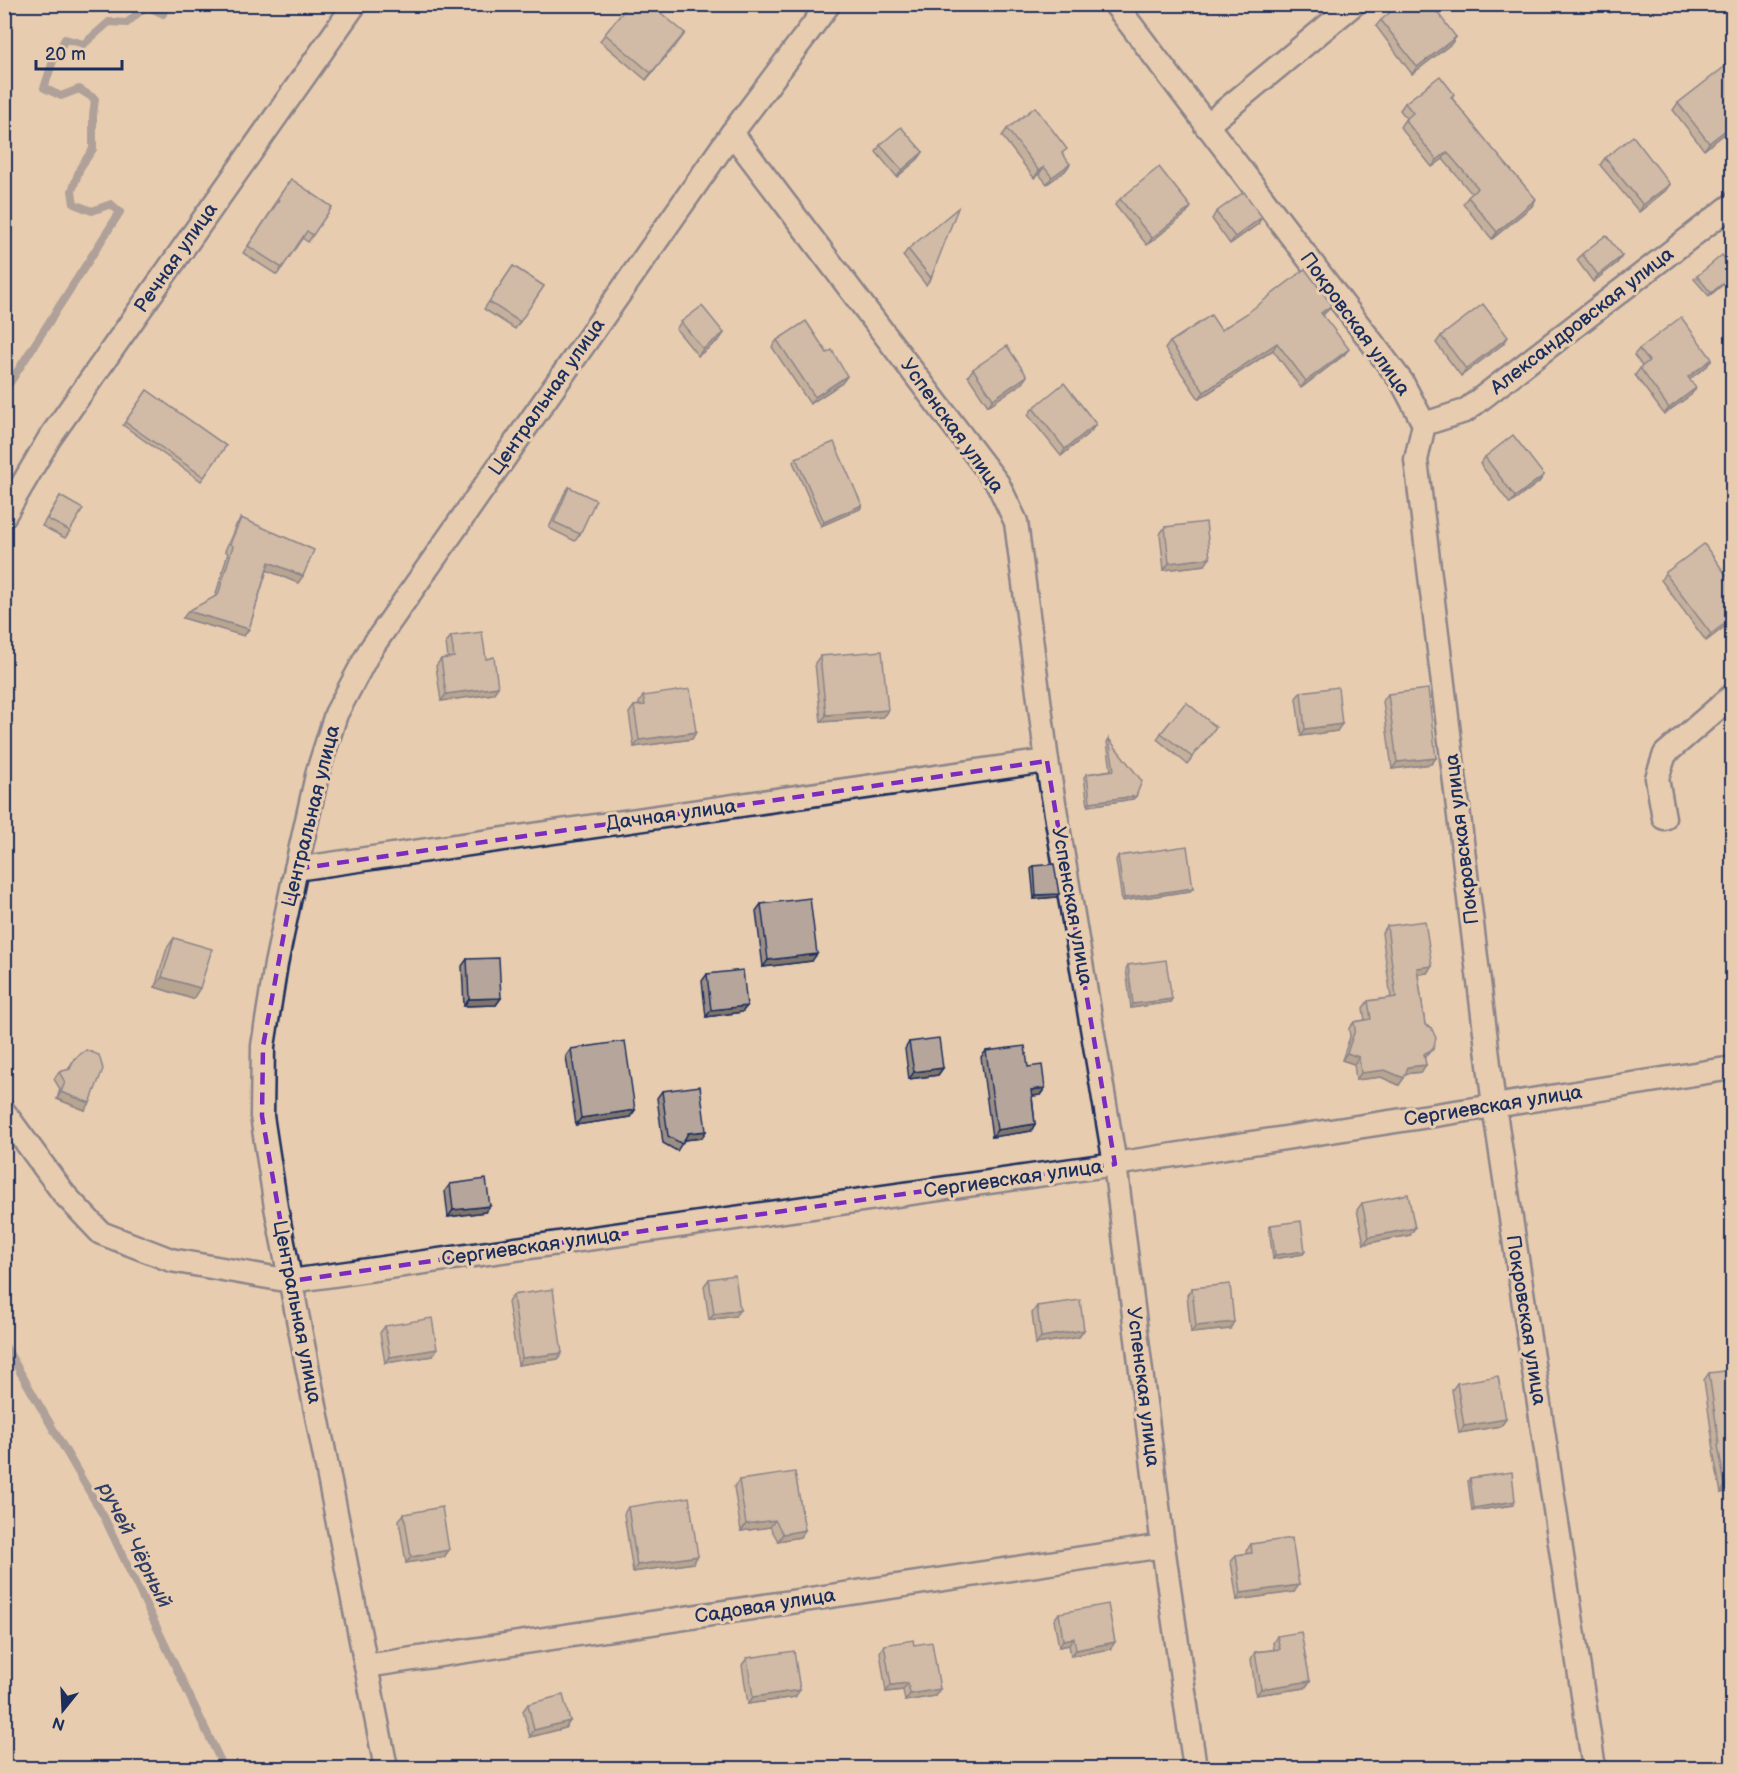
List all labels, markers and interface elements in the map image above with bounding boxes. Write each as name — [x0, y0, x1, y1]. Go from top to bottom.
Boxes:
scale bar — [36, 33, 122, 71]
text: 20 m — [45, 44, 86, 65]
street label: Речная улица — [129, 198, 223, 318]
street label: Александровская улица — [1485, 242, 1679, 401]
street label: Покровская улица — [1295, 247, 1415, 401]
street label: Центральная улица — [484, 314, 610, 480]
street label: Успенская улица — [895, 354, 1009, 498]
street label: Центральная улица — [277, 722, 345, 909]
street label: Покровская улица — [1440, 752, 1484, 926]
street label: Дачная улица — [604, 794, 738, 836]
street label: Успенская улица — [1046, 825, 1098, 987]
street label: Сергиевская улица — [1402, 1080, 1584, 1132]
street label: Сергиевская улица — [922, 1155, 1104, 1203]
street label: Центральная улица — [267, 1218, 327, 1406]
street label: Сергиевская улица — [440, 1223, 622, 1271]
street label: Покровская улица — [1501, 1233, 1551, 1407]
street label: Успенская улица — [1121, 1306, 1165, 1468]
water label: ручей Чёрный — [92, 1477, 177, 1612]
street label: Садовая улица — [693, 1583, 837, 1629]
north arrow — [33, 1680, 93, 1740]
text: N — [50, 1712, 67, 1734]

